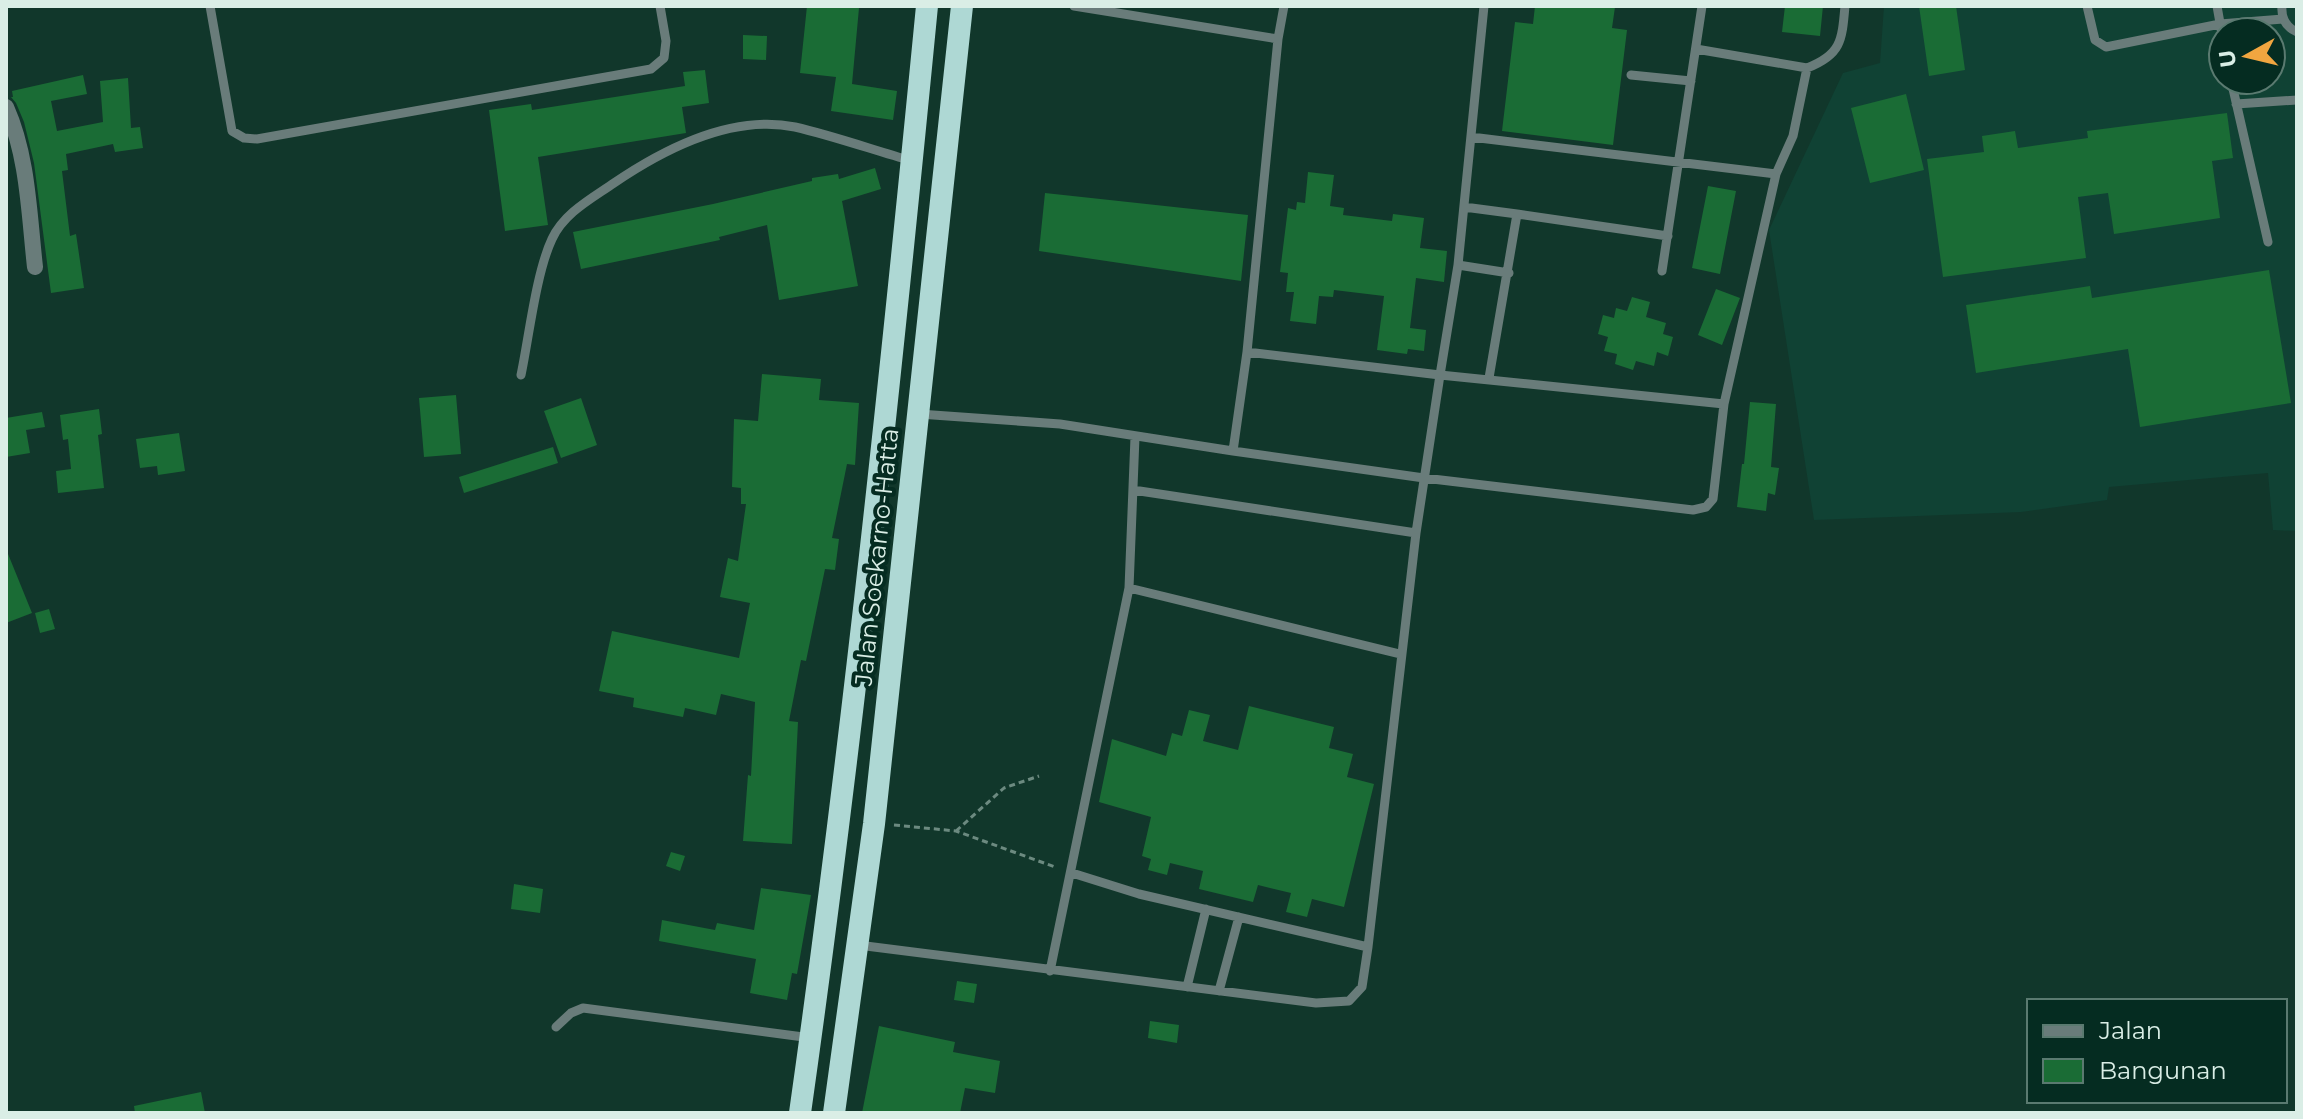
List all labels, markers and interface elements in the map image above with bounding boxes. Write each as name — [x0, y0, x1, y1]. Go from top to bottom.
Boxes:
north arrow — [2207, 16, 2287, 96]
text: U — [2213, 48, 2242, 69]
street label: Jalan Soekarno-Hatta — [848, 427, 904, 688]
legend — [2027, 999, 2287, 1103]
text: Jalan — [2098, 1016, 2162, 1045]
text: Bangunan — [2099, 1056, 2227, 1085]

